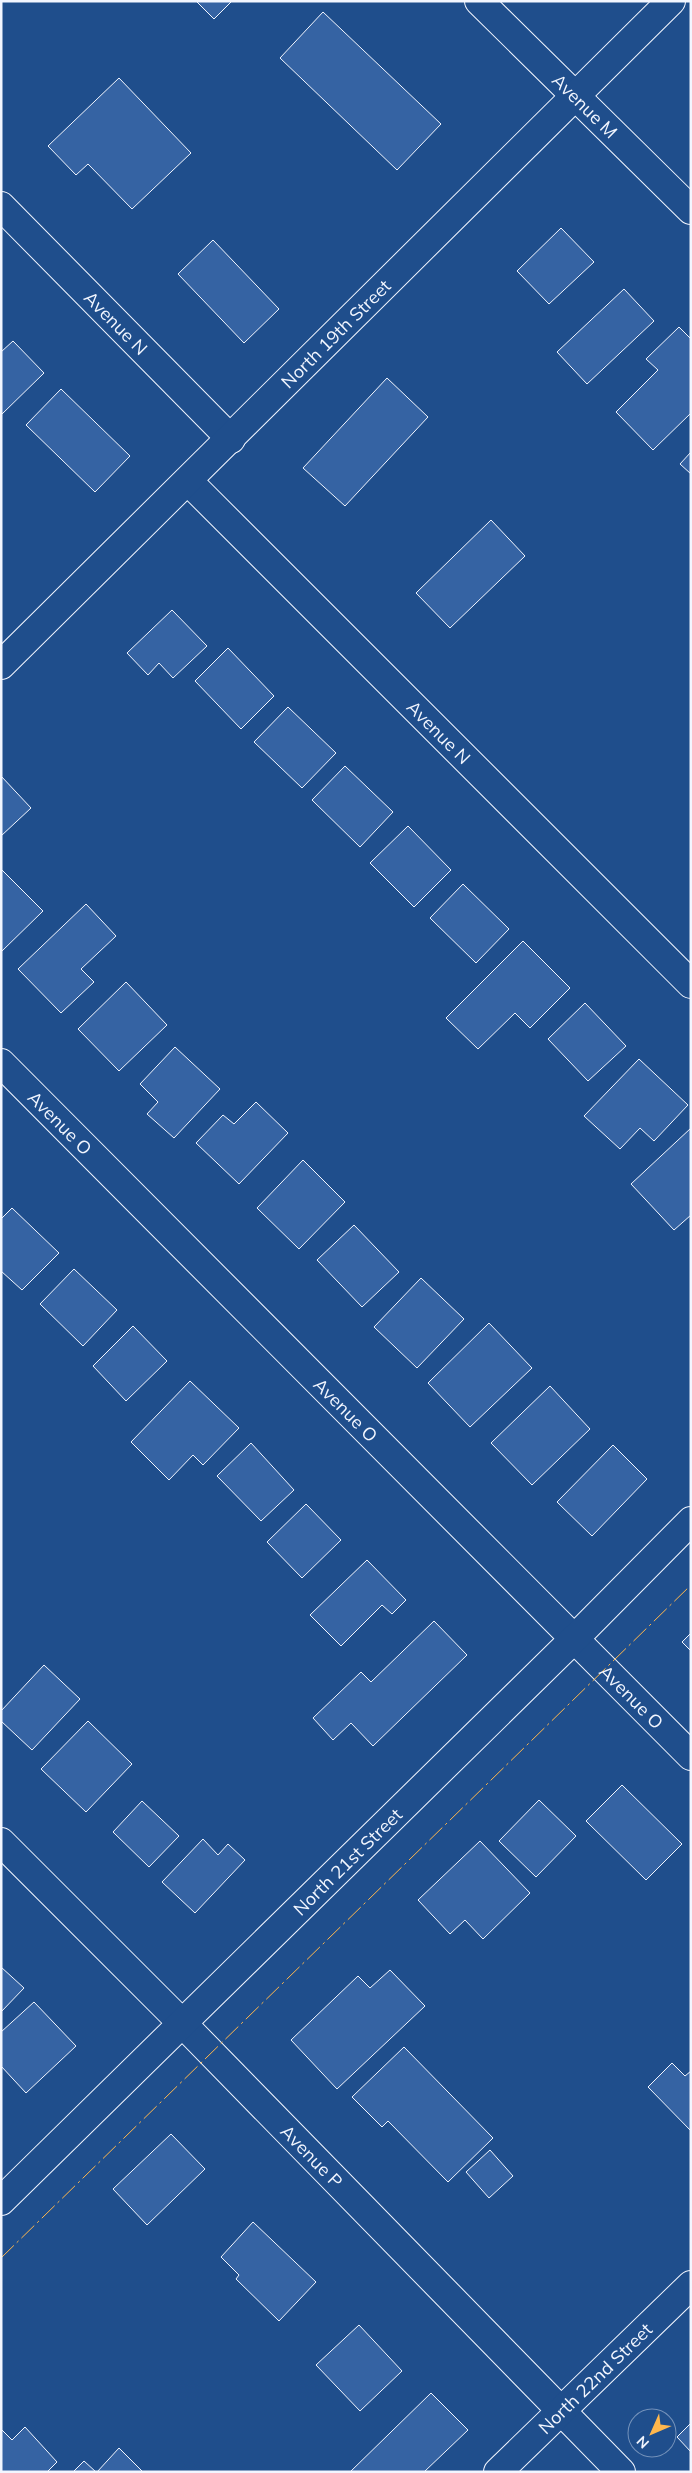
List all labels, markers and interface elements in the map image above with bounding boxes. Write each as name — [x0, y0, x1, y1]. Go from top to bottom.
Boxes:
street label: Avenue M — [548, 68, 623, 143]
street label: North 19th Street — [276, 274, 395, 393]
street label: Avenue N — [80, 286, 153, 360]
street label: Avenue N — [402, 695, 476, 769]
street label: Avenue O — [23, 1086, 97, 1159]
street label: Avenue O — [309, 1373, 383, 1446]
street label: Avenue O — [595, 1660, 669, 1733]
street label: North 21st Street — [288, 1803, 407, 1920]
street label: Avenue P — [276, 2120, 348, 2192]
street label: North 22nd Street — [533, 2318, 657, 2438]
north arrow — [627, 2408, 677, 2458]
text: N — [633, 2432, 653, 2452]

